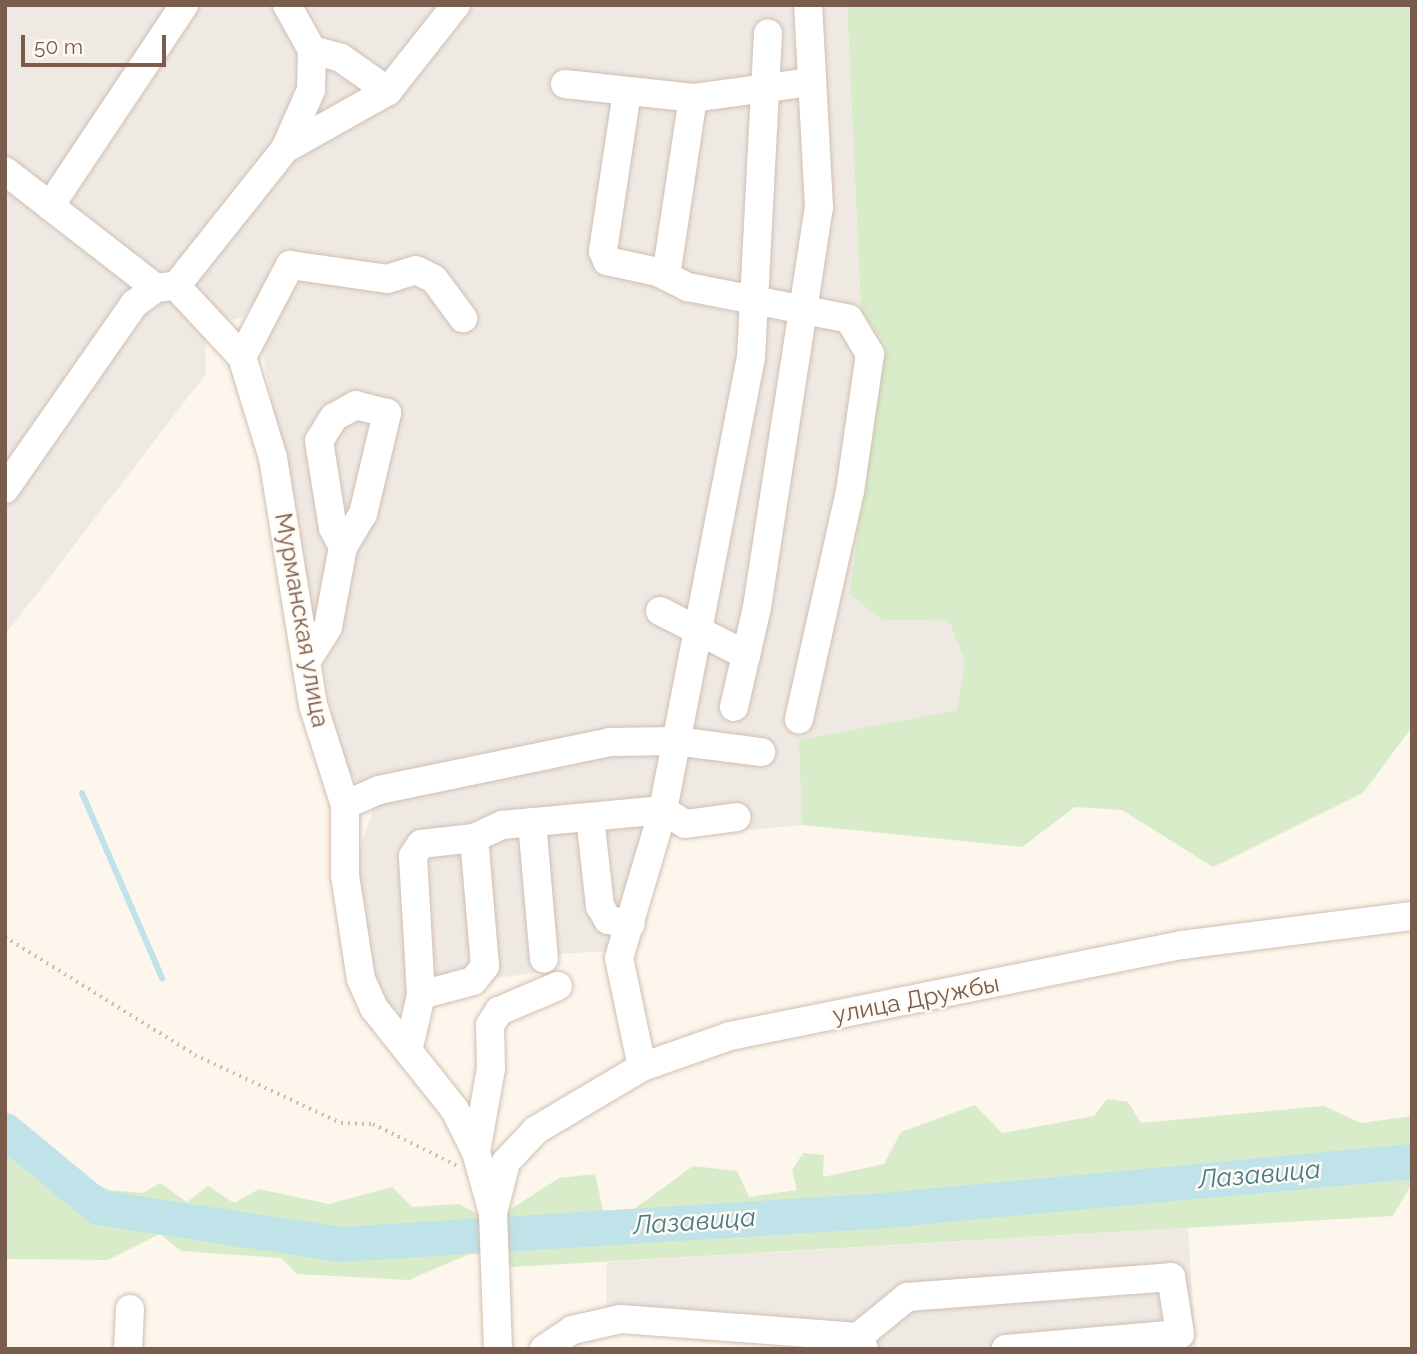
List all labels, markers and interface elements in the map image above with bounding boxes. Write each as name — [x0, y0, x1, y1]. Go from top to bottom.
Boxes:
scale bar — [24, 21, 170, 65]
text: 50 m — [34, 34, 83, 59]
street label: Мурманская улица — [269, 510, 335, 730]
street label: улица Дружбы — [830, 969, 1002, 1029]
water label: Лазавица — [1196, 1154, 1322, 1196]
water label: Лазавица — [631, 1202, 757, 1242]

